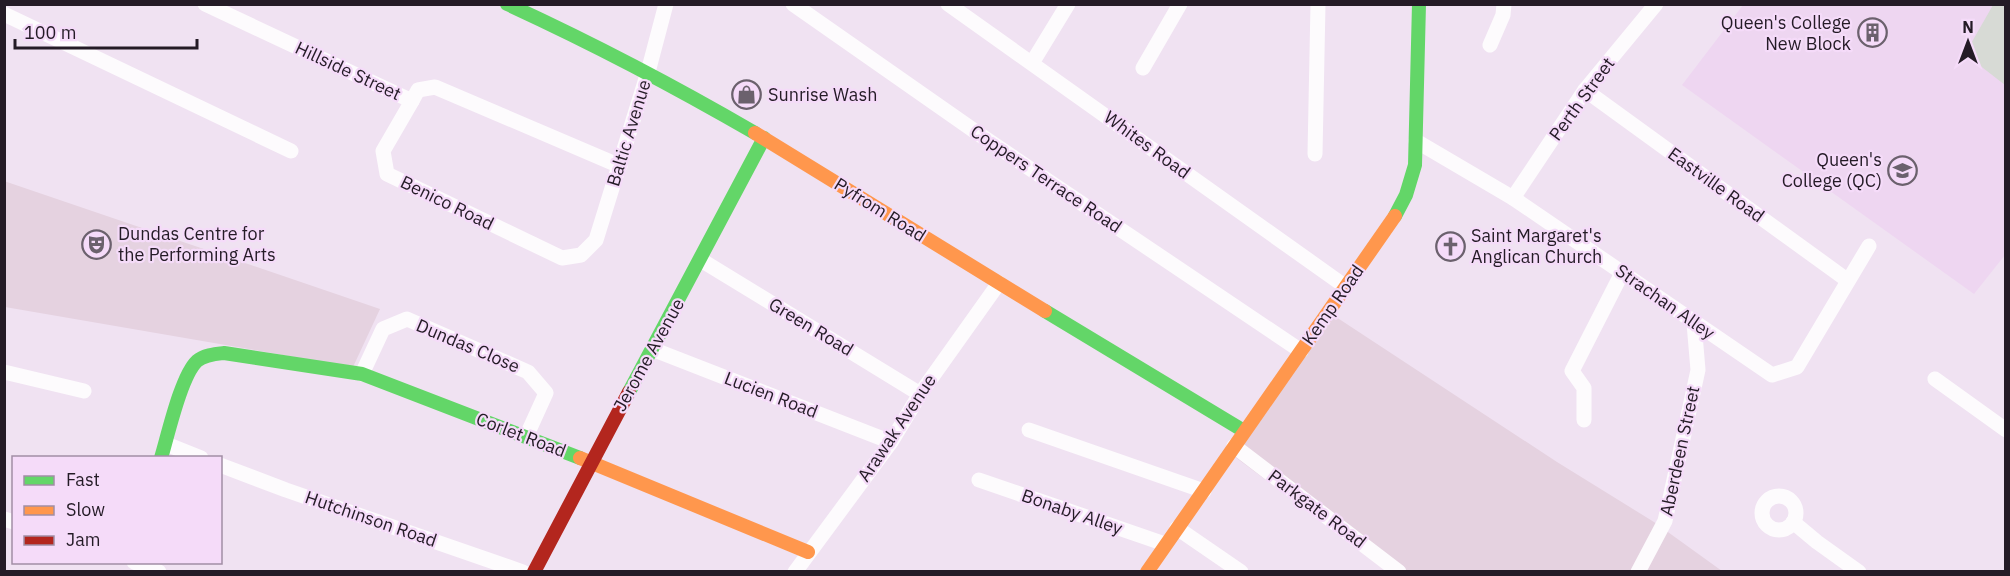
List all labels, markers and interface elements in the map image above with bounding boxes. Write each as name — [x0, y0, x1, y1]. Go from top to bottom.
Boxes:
place label: Queen's College New Block — [1721, 11, 1851, 55]
scale bar — [15, 12, 196, 50]
north arrow — [1938, 12, 1998, 72]
building icon: Queen's College New Block — [1856, 17, 1888, 49]
text: N — [1962, 17, 1974, 37]
text: 100 m — [24, 21, 76, 44]
street label: Hillside Street — [292, 36, 405, 105]
street label: Perth Street — [1544, 53, 1619, 145]
street label: Baltic Avenue — [601, 77, 656, 189]
shop icon: Sunrise Wash — [731, 79, 763, 111]
place label: Sunrise Wash — [768, 83, 877, 106]
street label: Whites Road — [1100, 106, 1195, 184]
street label: Coppers Terrace Road — [966, 119, 1126, 238]
street label: Eastville Road — [1664, 142, 1769, 227]
place label: Queen's College (QC) — [1782, 148, 1882, 192]
school or university icon: Queen's College (QC) — [1887, 154, 1919, 186]
street label: Benico Road — [397, 170, 498, 235]
street label: Pyfrom Road — [830, 172, 930, 247]
place label: Dundas Centre for the Performing Arts — [118, 222, 276, 266]
place label: Saint Margaret's Anglican Church — [1471, 224, 1602, 268]
theatre icon: Dundas Centre for the Performing Arts — [81, 228, 113, 260]
church icon: Saint Margaret's Anglican Church — [1434, 230, 1466, 262]
street label: Strachan Alley — [1611, 259, 1720, 344]
street label: Kemp Road — [1297, 260, 1369, 349]
street label: Green Road — [765, 292, 858, 361]
street label: Jerome Avenue — [608, 294, 689, 415]
street label: Dundas Close — [413, 313, 524, 378]
street label: Lucien Road — [721, 366, 821, 423]
street label: Arawak Avenue — [852, 369, 941, 486]
street label: Aberdeen Street — [1654, 384, 1705, 518]
street label: Corlet Road — [473, 407, 569, 462]
legend — [12, 456, 222, 564]
street label: Parkgate Road — [1264, 464, 1371, 553]
text: Fast — [66, 468, 100, 491]
street label: Bonaby Alley — [1019, 484, 1126, 540]
street label: Hutchinson Road — [302, 485, 440, 552]
text: Slow — [66, 498, 105, 521]
text: Jam — [66, 528, 101, 551]

